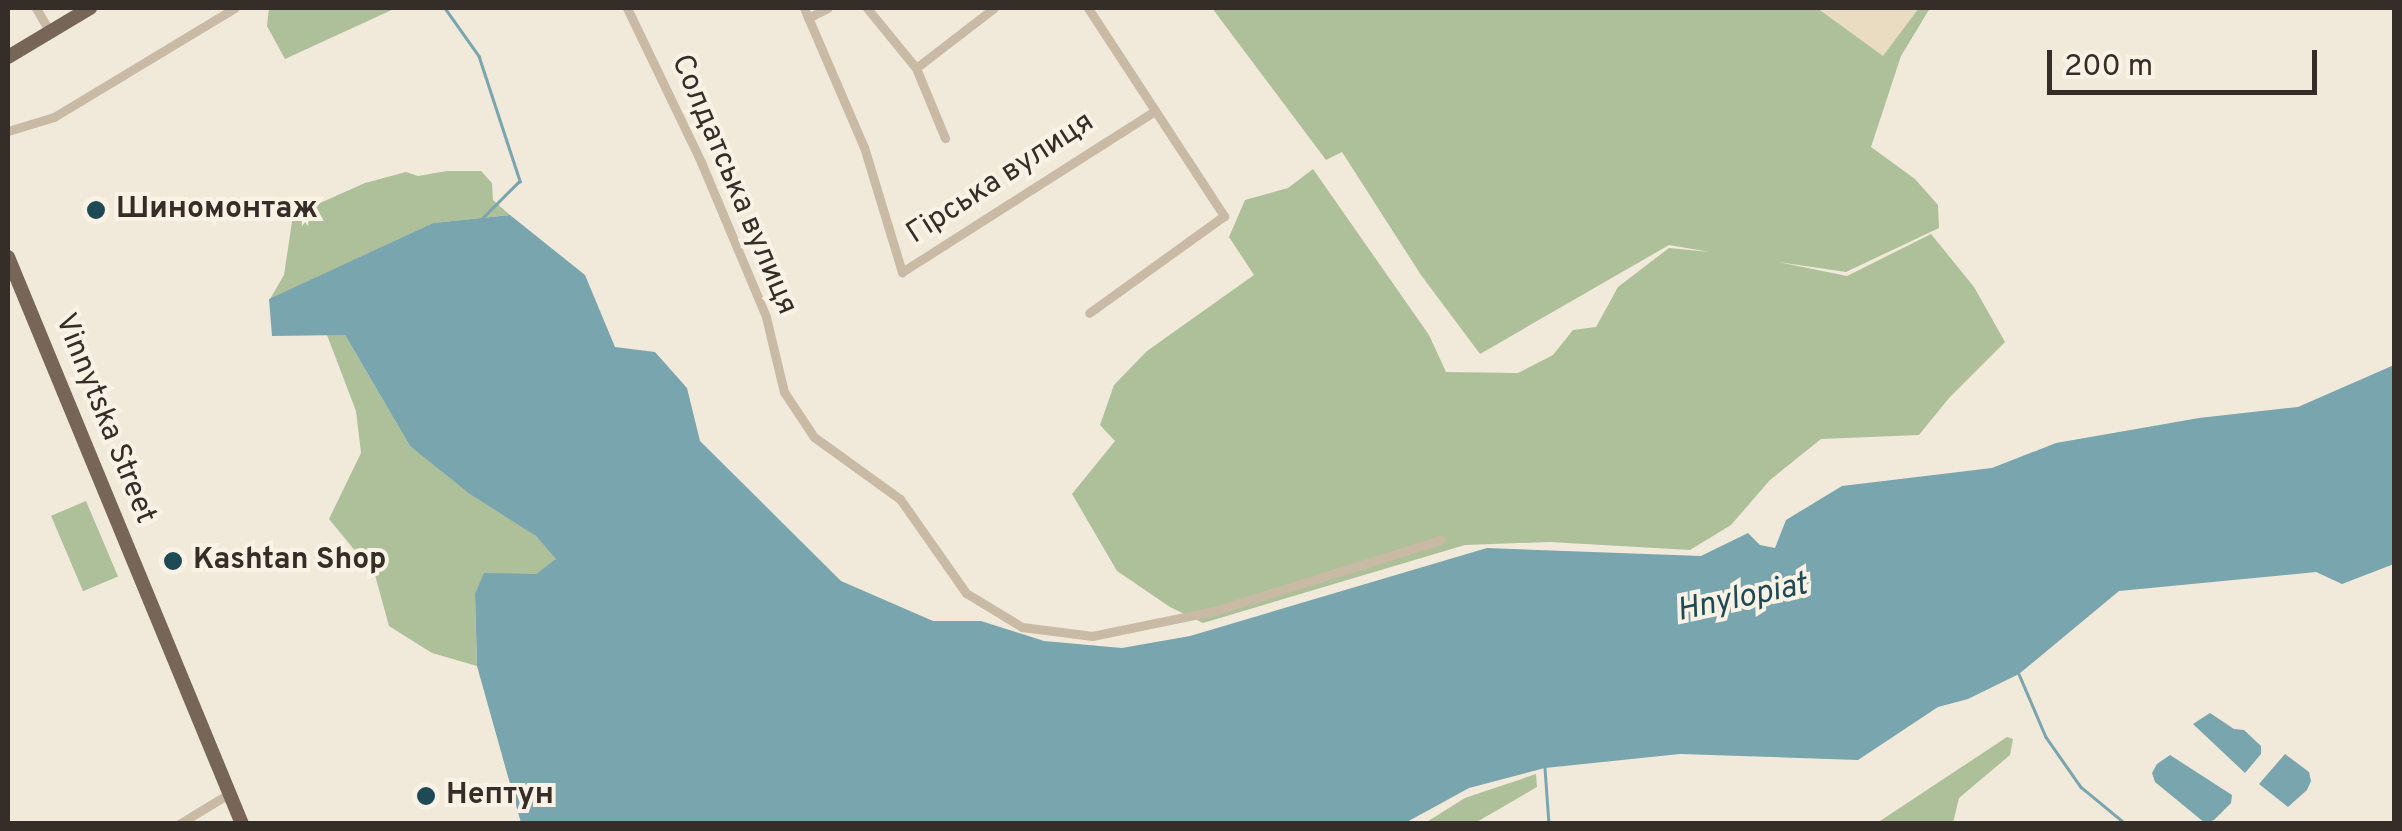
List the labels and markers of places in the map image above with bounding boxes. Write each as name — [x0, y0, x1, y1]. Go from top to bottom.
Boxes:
place label: Шиномонтаж — [116, 192, 318, 228]
marker: Шиномонтаж — [85, 199, 107, 221]
place label: Kashtan Shop — [193, 543, 386, 579]
marker: Kashtan Shop — [162, 550, 184, 572]
place label: Нептун — [446, 778, 554, 814]
marker: Нептун — [415, 785, 437, 807]

